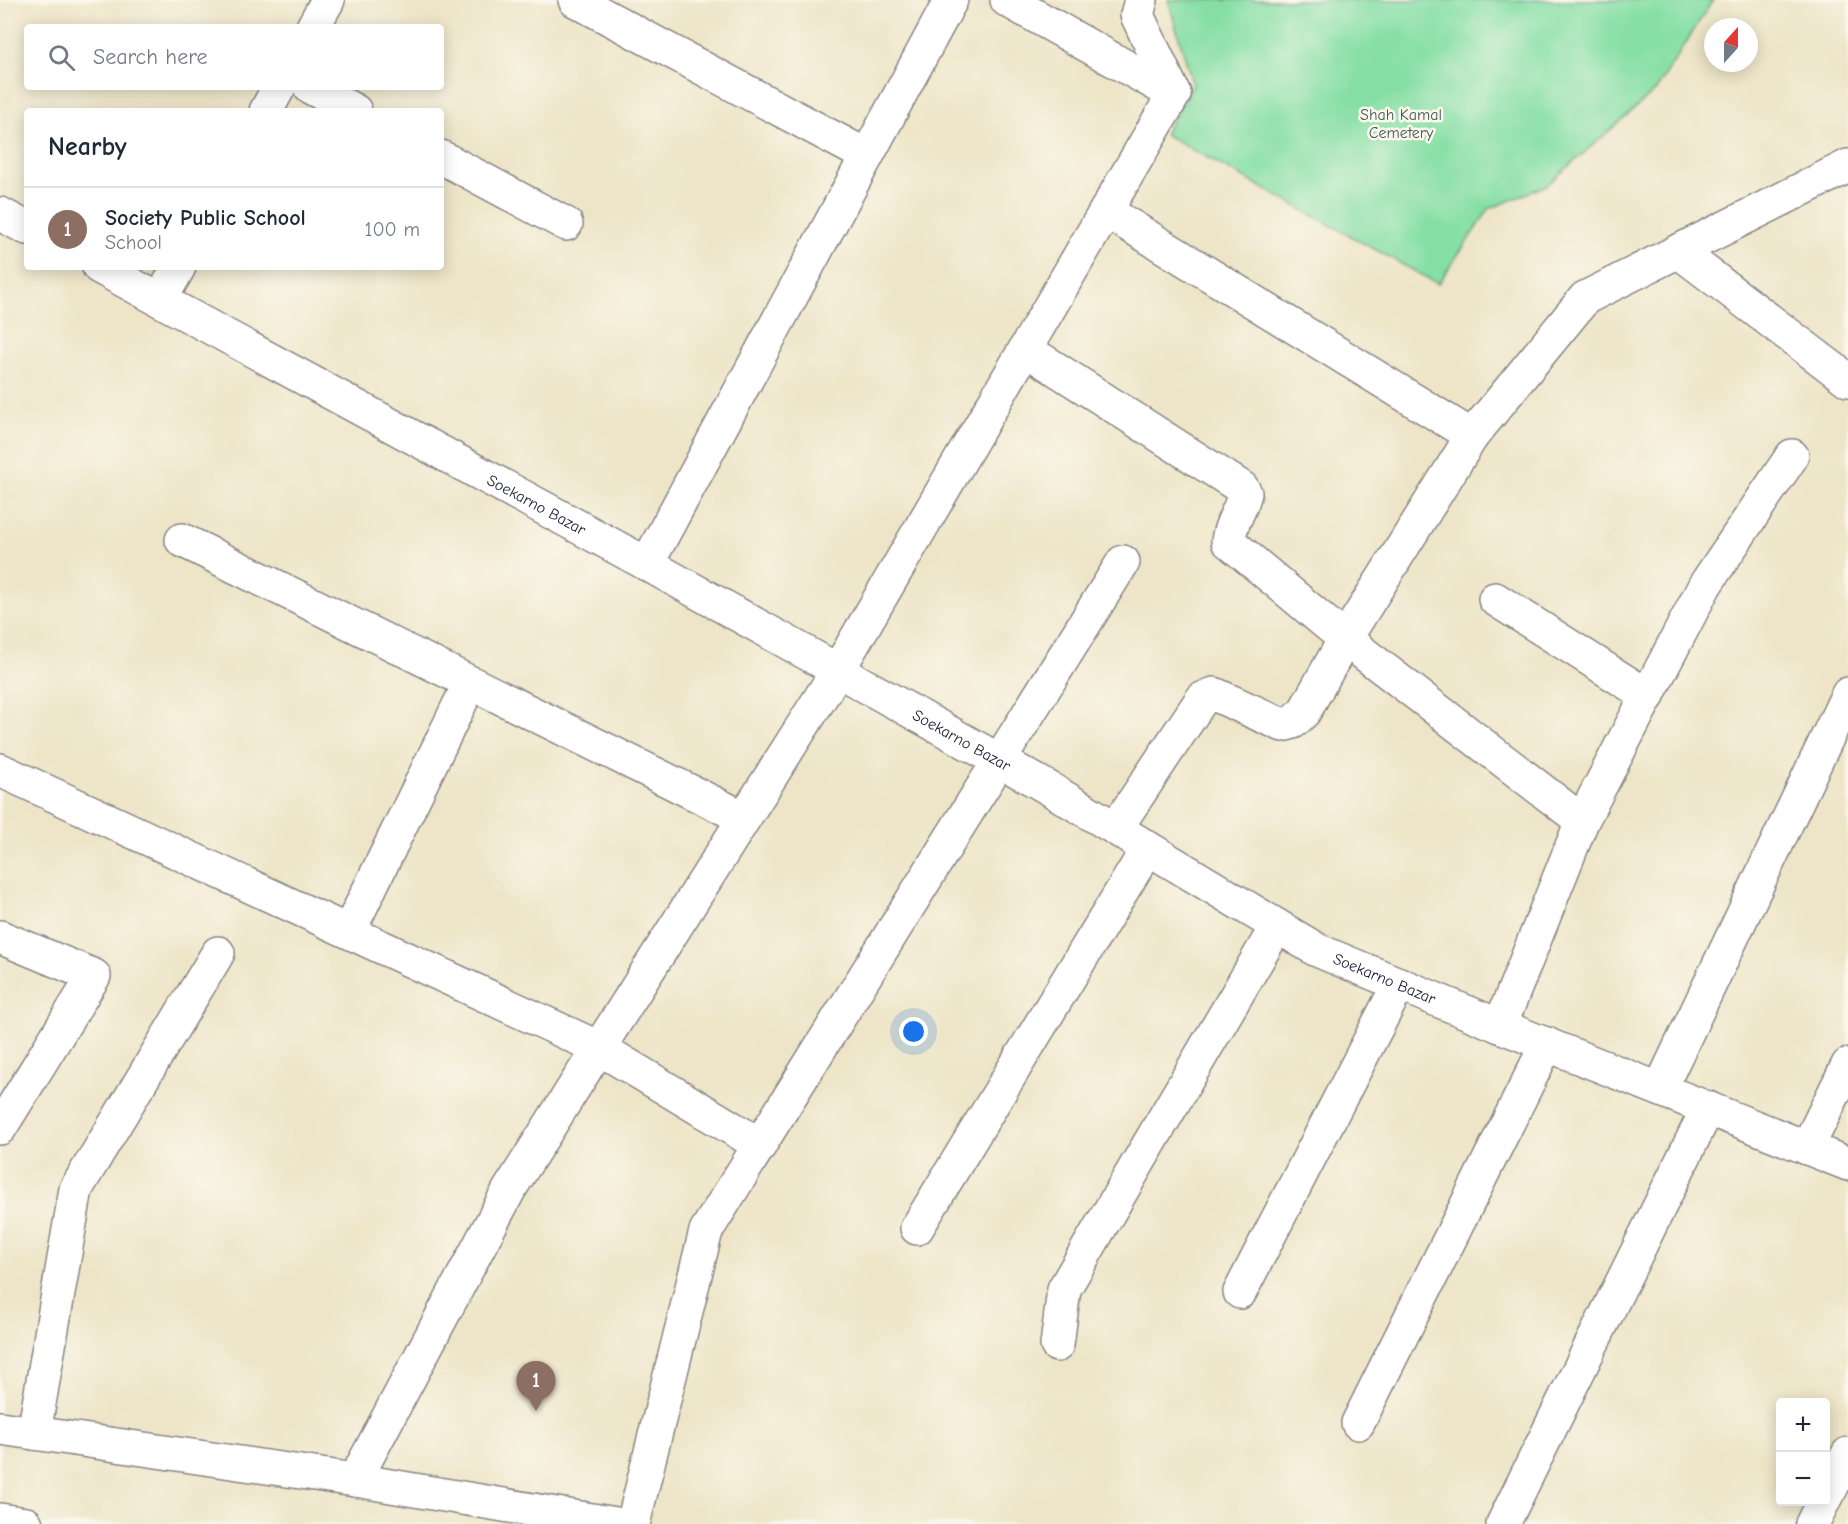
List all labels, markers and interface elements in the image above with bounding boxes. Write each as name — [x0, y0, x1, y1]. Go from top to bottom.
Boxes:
north arrow — [1704, 18, 1758, 72]
search box — [24, 24, 444, 90]
icon: search — [45, 41, 78, 74]
text: Search here — [93, 44, 208, 70]
park label: Shah Kamal Cemetery — [1360, 106, 1442, 142]
text: Nearby — [48, 132, 127, 162]
text: Society Public School — [105, 205, 306, 231]
text: 1 — [64, 218, 71, 241]
text: 100 m — [365, 218, 420, 241]
text: School — [105, 231, 162, 254]
street label: Soekarno Bazar — [484, 471, 589, 539]
street label: Soekarno Bazar — [909, 706, 1014, 775]
street label: Soekarno Bazar — [1330, 950, 1439, 1009]
your location — [899, 1017, 928, 1046]
pin: 1 — [516, 1362, 556, 1411]
map controls — [1776, 1398, 1830, 1506]
button: + — [1776, 1398, 1830, 1452]
button: − — [1776, 1452, 1830, 1506]

